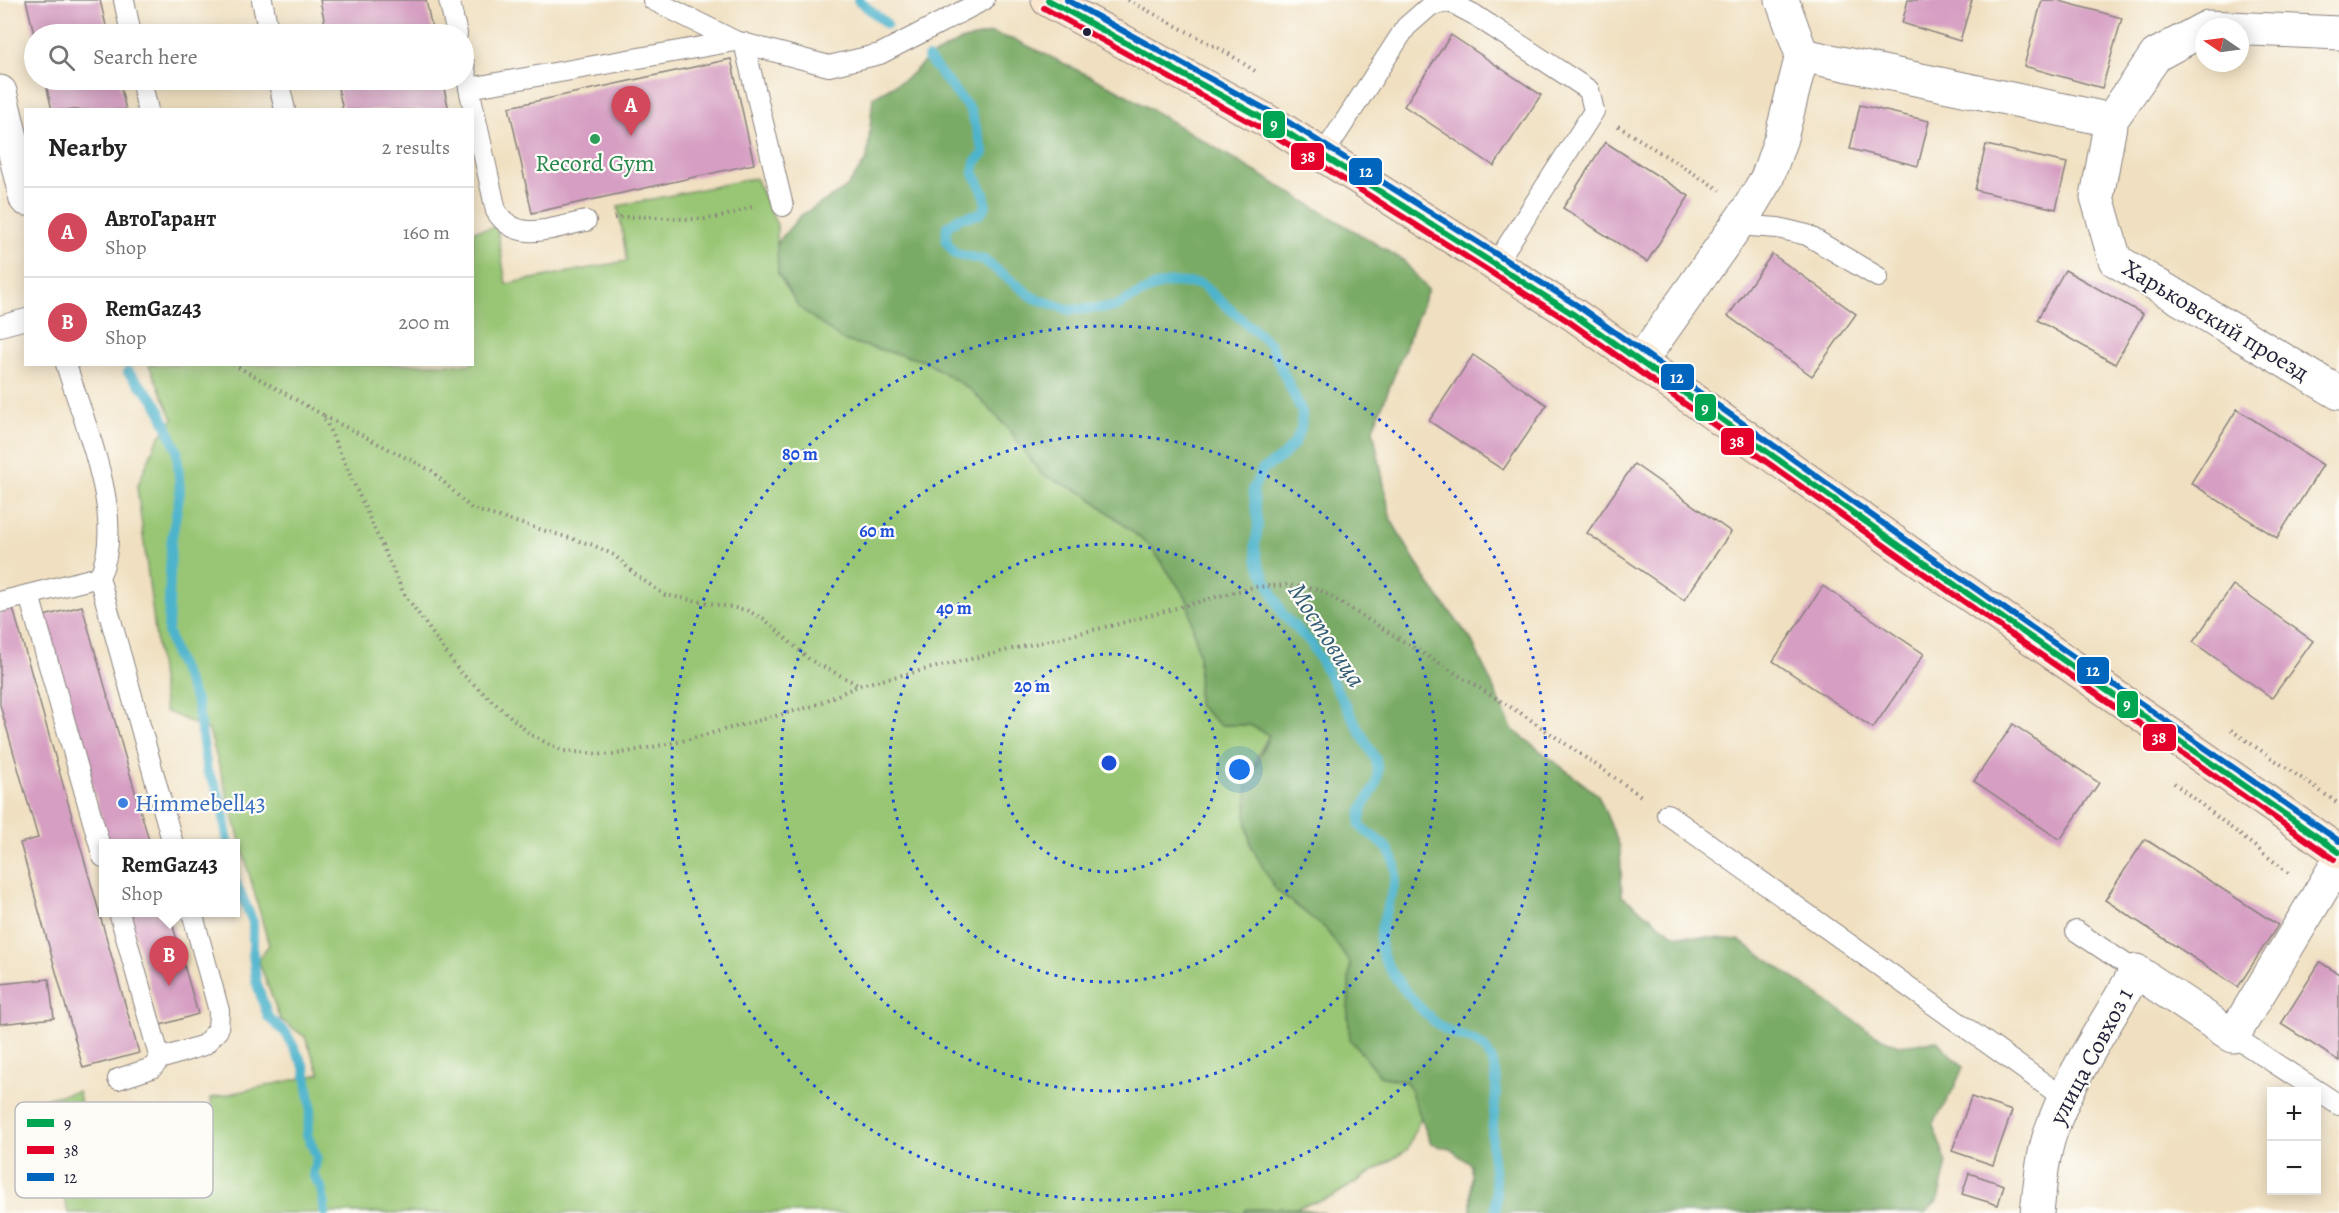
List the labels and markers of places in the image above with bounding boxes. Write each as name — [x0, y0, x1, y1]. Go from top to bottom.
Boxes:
unlabelled marker — [1081, 26, 1093, 38]
pin: A — [612, 86, 650, 136]
marker: Record Gym — [588, 132, 602, 146]
place label: Record Gym — [535, 147, 655, 179]
centre of rings — [1099, 753, 1119, 773]
place label: Himmebell43 — [135, 787, 266, 819]
marker: Himmebell43 — [116, 796, 130, 810]
pin: B — [150, 936, 188, 986]

